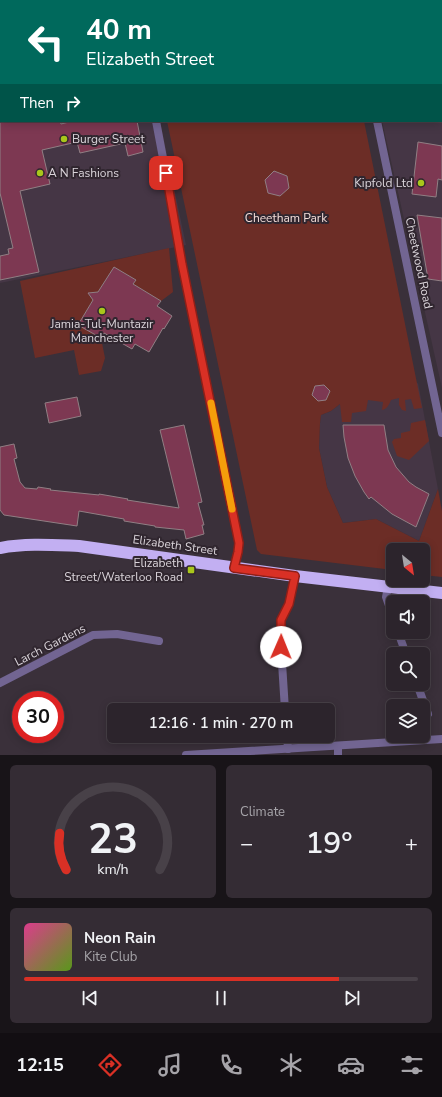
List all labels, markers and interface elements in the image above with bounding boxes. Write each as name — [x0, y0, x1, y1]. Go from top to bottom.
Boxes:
text: 40 m — [86, 11, 152, 49]
icon: left — [20, 16, 72, 68]
text: Elizabeth Street — [86, 47, 214, 71]
icon: right — [62, 92, 84, 114]
text: Then — [20, 93, 54, 113]
place label: Burger Street — [72, 131, 145, 147]
marker: Burger Street — [59, 134, 69, 144]
pin — [149, 156, 183, 190]
icon: arrive — [155, 162, 177, 184]
place label: A N Fashions — [48, 165, 119, 181]
marker: A N Fashions — [35, 168, 45, 178]
place label: Kipfold Ltd — [354, 175, 413, 191]
marker: Kipfold Ltd — [416, 178, 426, 188]
park label: Cheetham Park — [245, 210, 328, 226]
street label: Cheetwood Road — [401, 216, 437, 310]
marker: Jamia-Tul-Muntazir Manchester — [97, 306, 107, 316]
place label: Jamia-Tul-Muntazir Manchester — [50, 316, 154, 346]
street label: Elizabeth Street — [132, 531, 219, 559]
north arrow — [386, 543, 430, 587]
map controls — [386, 543, 430, 743]
place label: Elizabeth Street/Waterloo Road — [64, 555, 183, 585]
marker: Elizabeth Street/Waterloo Road — [186, 565, 196, 575]
button: sound — [386, 595, 430, 639]
street label: Larch Gardens — [12, 620, 88, 670]
position arrow — [260, 626, 302, 668]
button: search — [386, 647, 430, 691]
speed limit sign: 30 — [12, 691, 64, 743]
button: layers — [386, 699, 430, 743]
text: 12:16 · 1 min · 270 m — [149, 713, 293, 733]
text: Climate — [240, 803, 285, 821]
text: 23 — [88, 810, 138, 867]
text: 19° — [305, 823, 353, 864]
text: − — [240, 829, 253, 859]
text: + — [405, 829, 418, 859]
text: km/h — [97, 859, 129, 878]
text: Neon Rain — [84, 928, 156, 948]
text: Kite Club — [84, 948, 137, 966]
icon: previous — [79, 987, 101, 1009]
icon: pause — [210, 987, 232, 1009]
icon: next — [341, 987, 363, 1009]
icon: directions — [96, 1051, 124, 1079]
icon: music — [156, 1051, 184, 1079]
icon: phone — [217, 1051, 245, 1079]
icon: climate — [277, 1051, 305, 1079]
icon: car — [337, 1051, 365, 1079]
icon: filters — [398, 1051, 426, 1079]
text: 12:15 — [16, 1053, 64, 1077]

